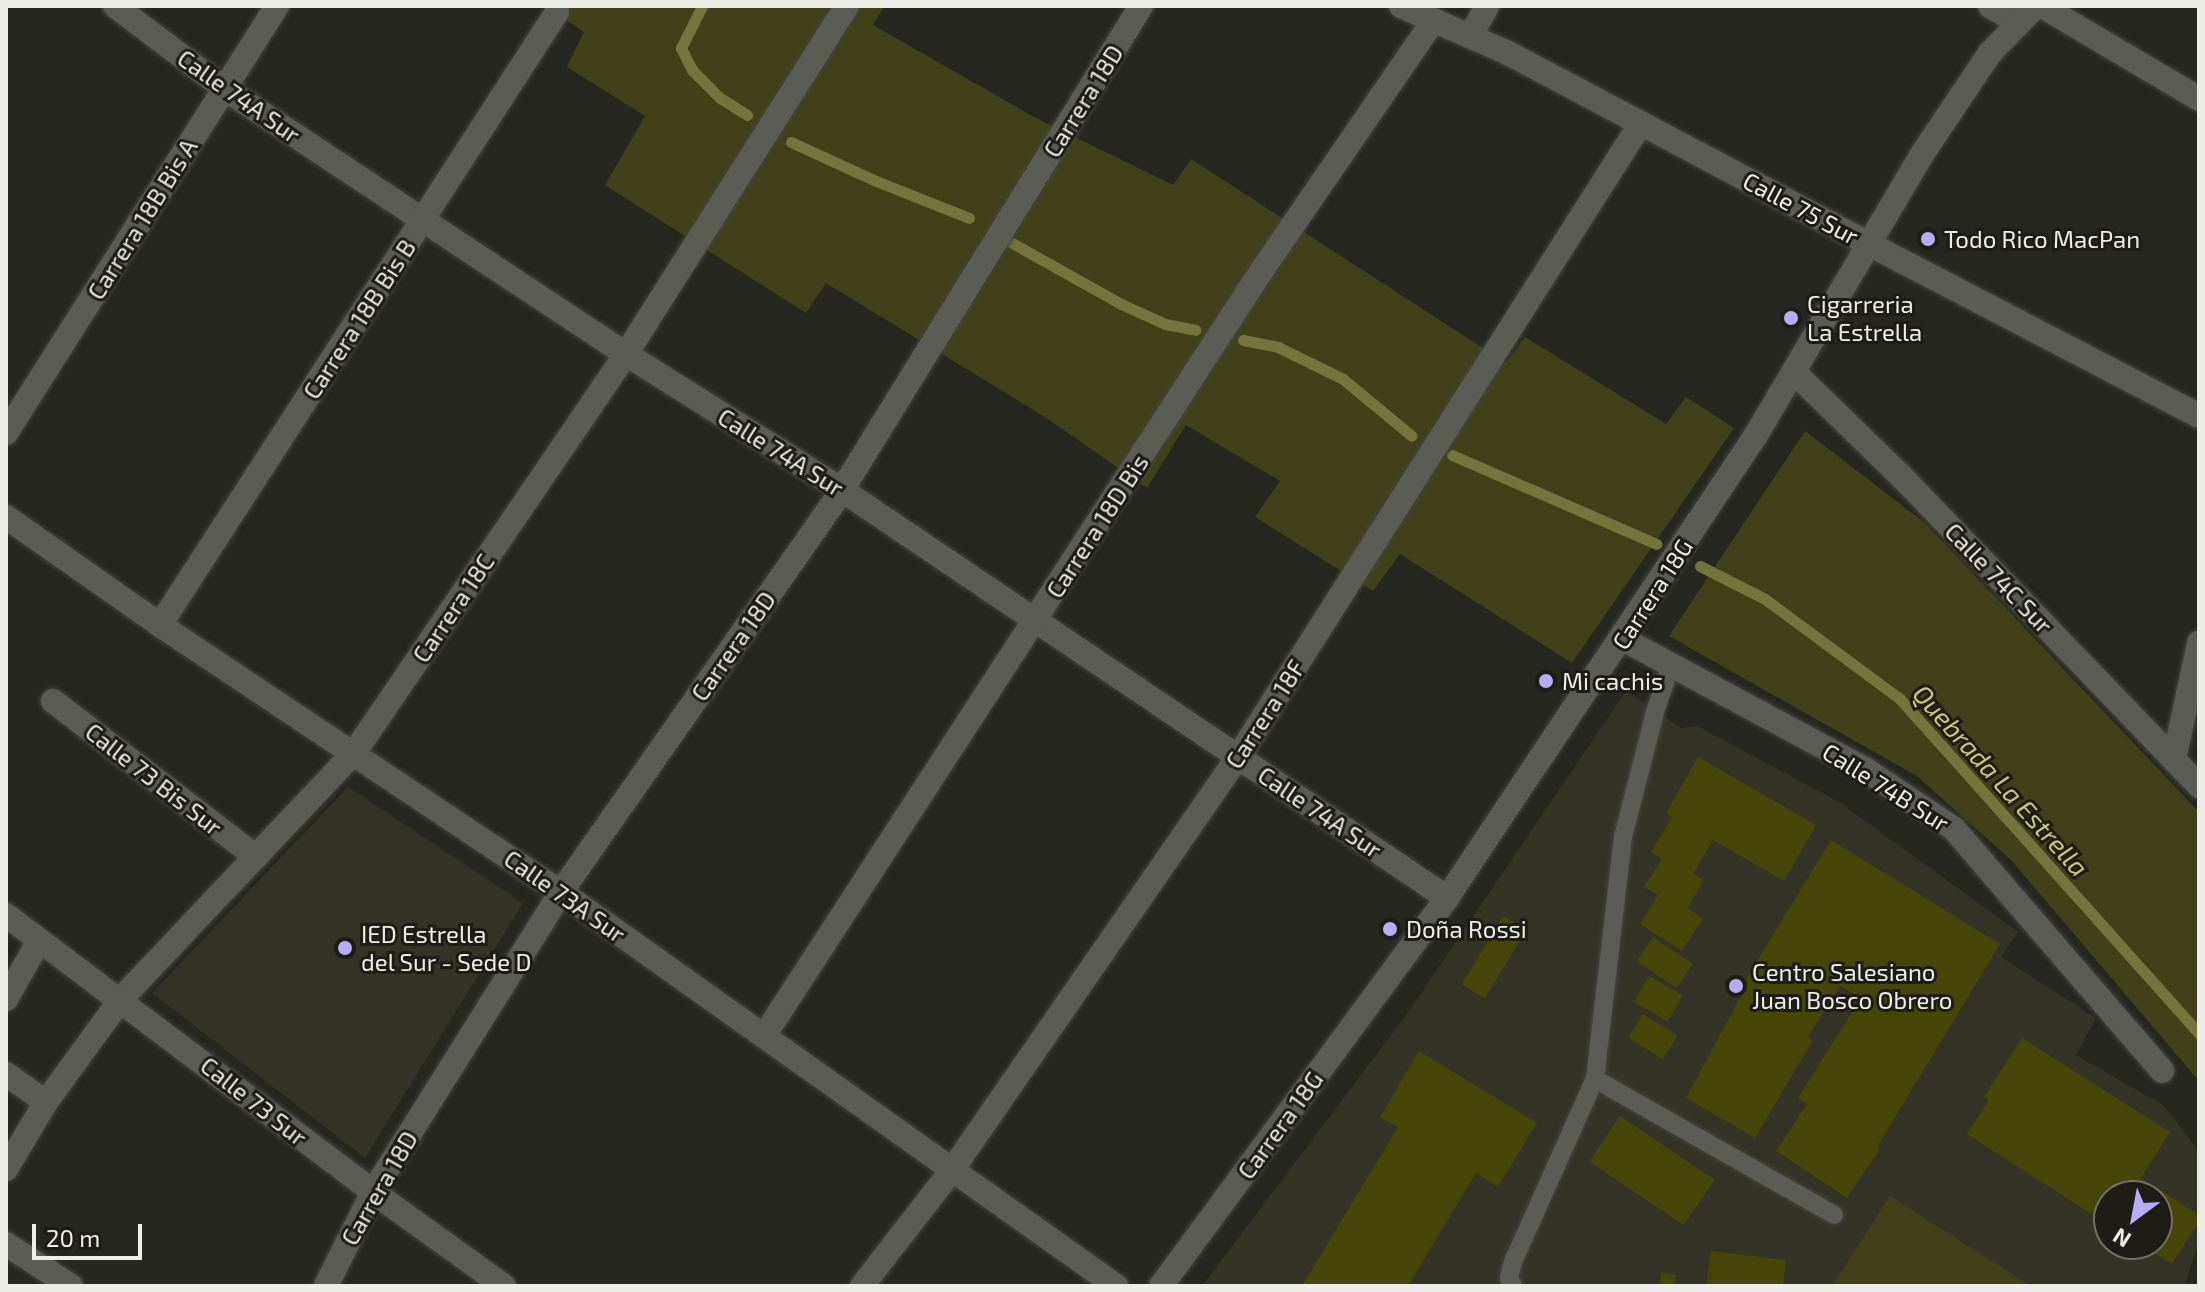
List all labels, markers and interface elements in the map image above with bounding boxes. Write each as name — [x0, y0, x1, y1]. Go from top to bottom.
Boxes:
street label: Carrera 18D — [1037, 40, 1129, 162]
street label: Calle 74A Sur — [172, 43, 306, 149]
street label: Carrera 18B Bis A — [81, 133, 203, 305]
street label: Calle 75 Sur — [1738, 166, 1864, 250]
place label: Todo Rico MacPan — [1944, 225, 2140, 253]
marker: Todo Rico MacPan — [1919, 230, 1937, 248]
street label: Carrera 18B Bis B — [297, 234, 421, 404]
place label: Cigarreria La Estrella — [1807, 290, 1922, 346]
marker: Cigarreria La Estrella — [1782, 309, 1800, 327]
street label: Calle 74A Sur — [713, 402, 849, 502]
street label: Carrera 18D Bis — [1040, 449, 1154, 603]
street label: Calle 74C Sur — [1939, 517, 2059, 639]
street label: Carrera 18G — [1606, 533, 1698, 655]
street label: Carrera 18C — [406, 548, 500, 668]
street label: Carrera 18D — [685, 586, 781, 706]
street label: Carrera 18F — [1219, 654, 1311, 774]
place label: Mi cachis — [1562, 667, 1663, 695]
marker: Mi cachis — [1537, 672, 1555, 690]
water label: Quebrada La Estrella — [1907, 678, 2095, 882]
street label: Calle 73 Bis Sur — [80, 717, 228, 841]
street label: Calle 74B Sur — [1818, 737, 1954, 837]
street label: Calle 74A Sur — [1252, 760, 1388, 864]
street label: Calle 73A Sur — [499, 843, 631, 949]
place label: Doña Rossi — [1406, 915, 1527, 943]
place label: IED Estrella del Sur - Sede D — [361, 920, 533, 976]
marker: Doña Rossi — [1381, 920, 1399, 938]
marker: IED Estrella del Sur - Sede D — [336, 939, 354, 957]
place label: Centro Salesiano Juan Bosco Obrero — [1752, 958, 1952, 1014]
marker: Centro Salesiano Juan Bosco Obrero — [1727, 977, 1745, 995]
street label: Calle 73 Sur — [195, 1051, 313, 1151]
street label: Carrera 18G — [1231, 1066, 1329, 1184]
street label: Carrera 18D — [335, 1126, 423, 1250]
north arrow — [2093, 1180, 2173, 1260]
scale bar — [36, 1208, 146, 1258]
text: 20 m — [46, 1223, 100, 1252]
text: N — [2108, 1223, 2135, 1254]

